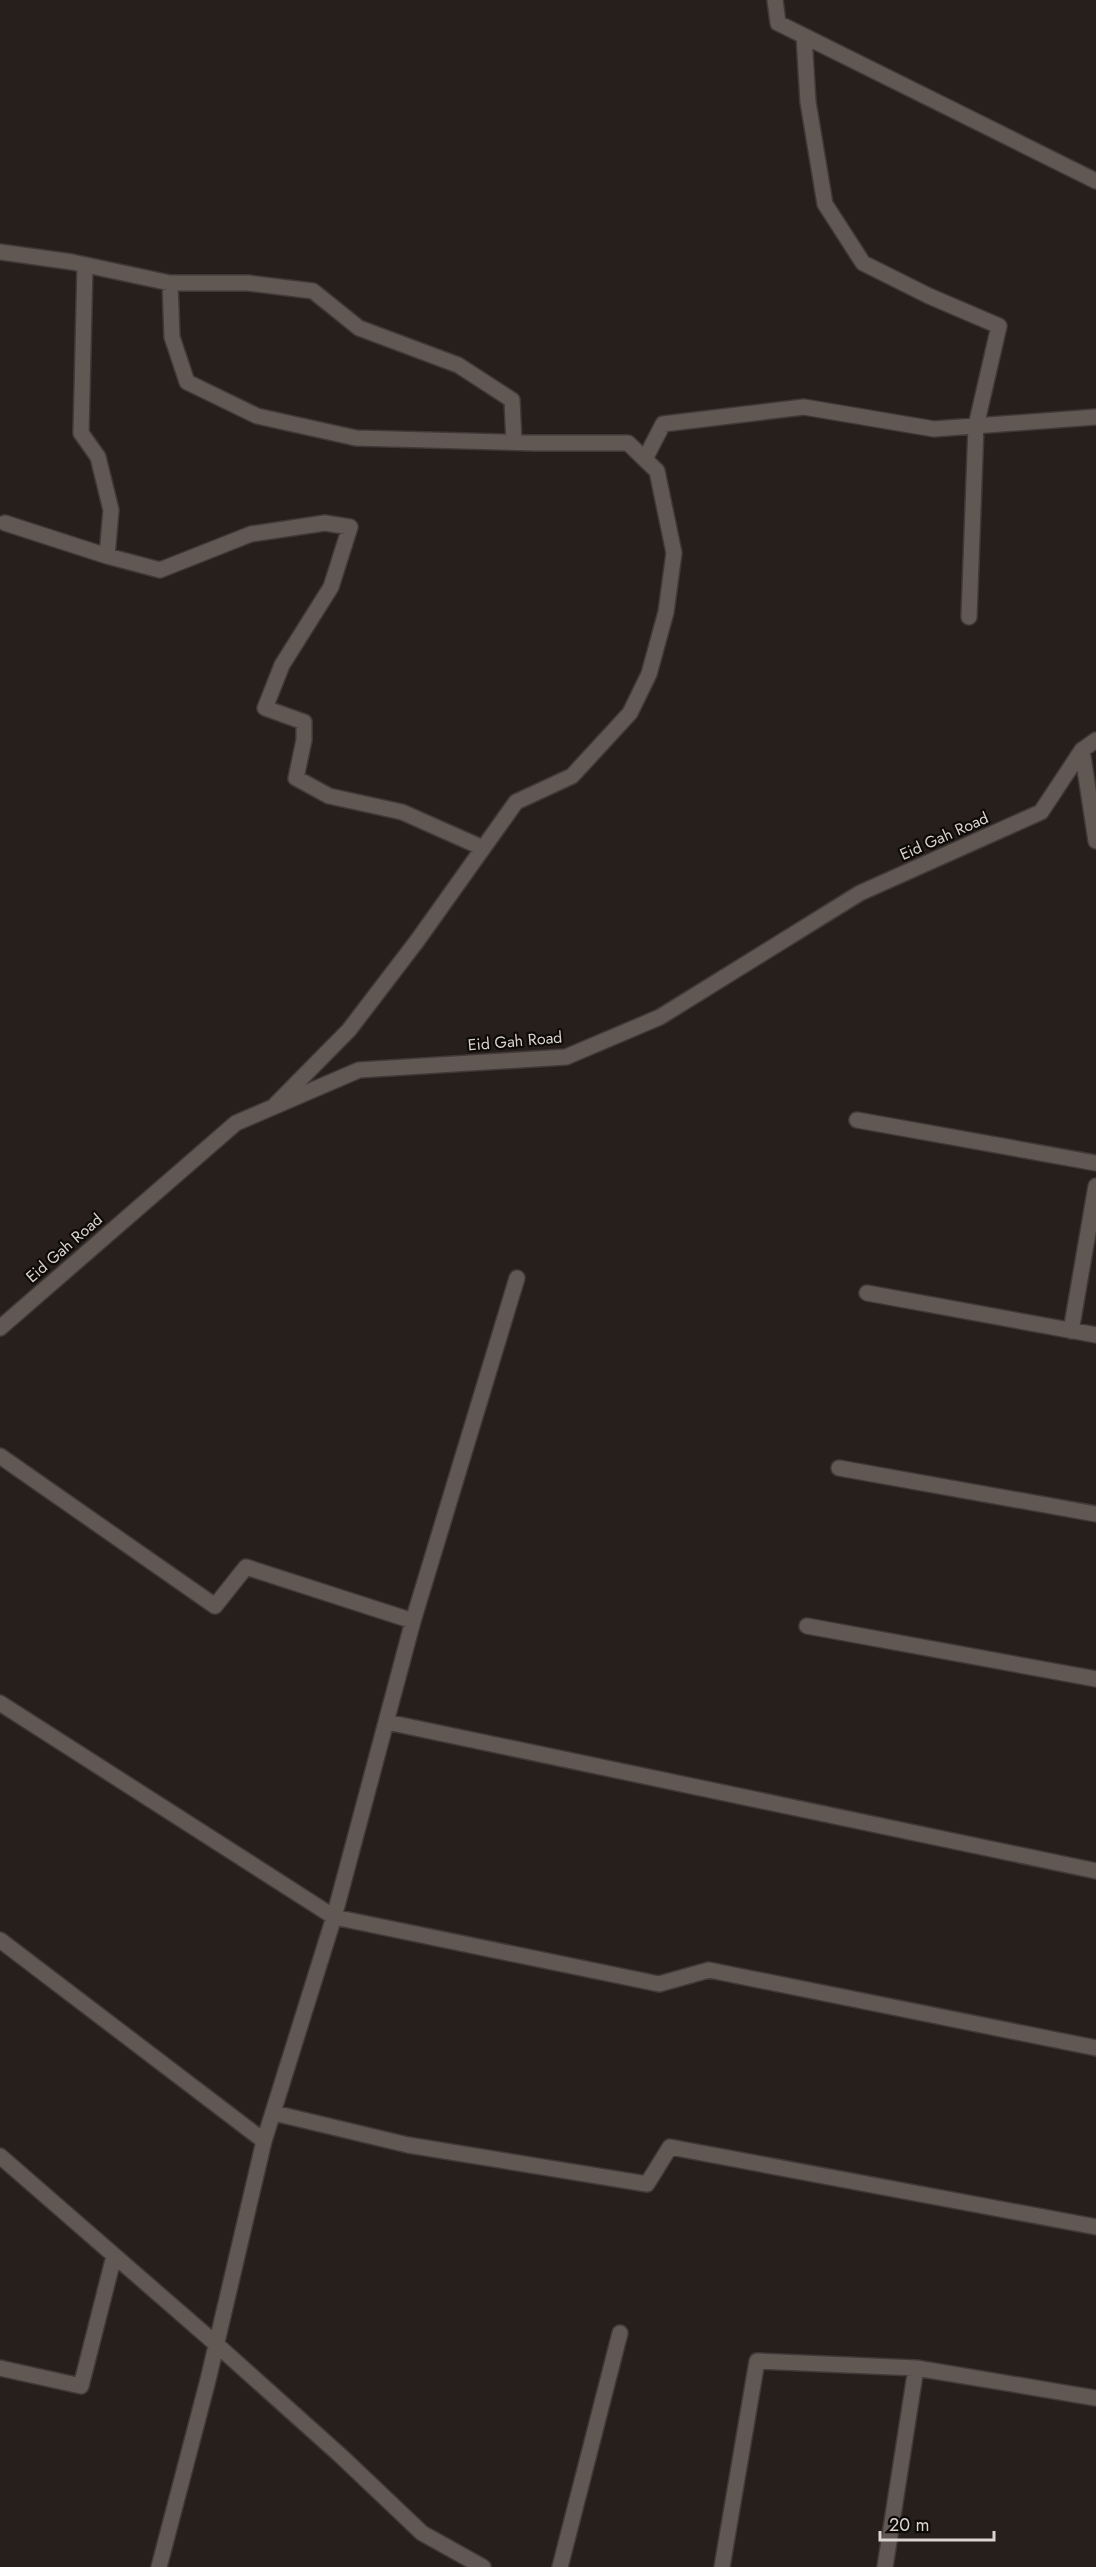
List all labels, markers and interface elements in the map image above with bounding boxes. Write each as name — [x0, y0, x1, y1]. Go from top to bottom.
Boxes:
street label: Eid Gah Road — [896, 806, 992, 866]
street label: Eid Gah Road — [467, 1025, 563, 1057]
street label: Eid Gah Road — [21, 1208, 107, 1288]
scale bar — [880, 2504, 994, 2542]
text: 20 m — [889, 2512, 929, 2538]

